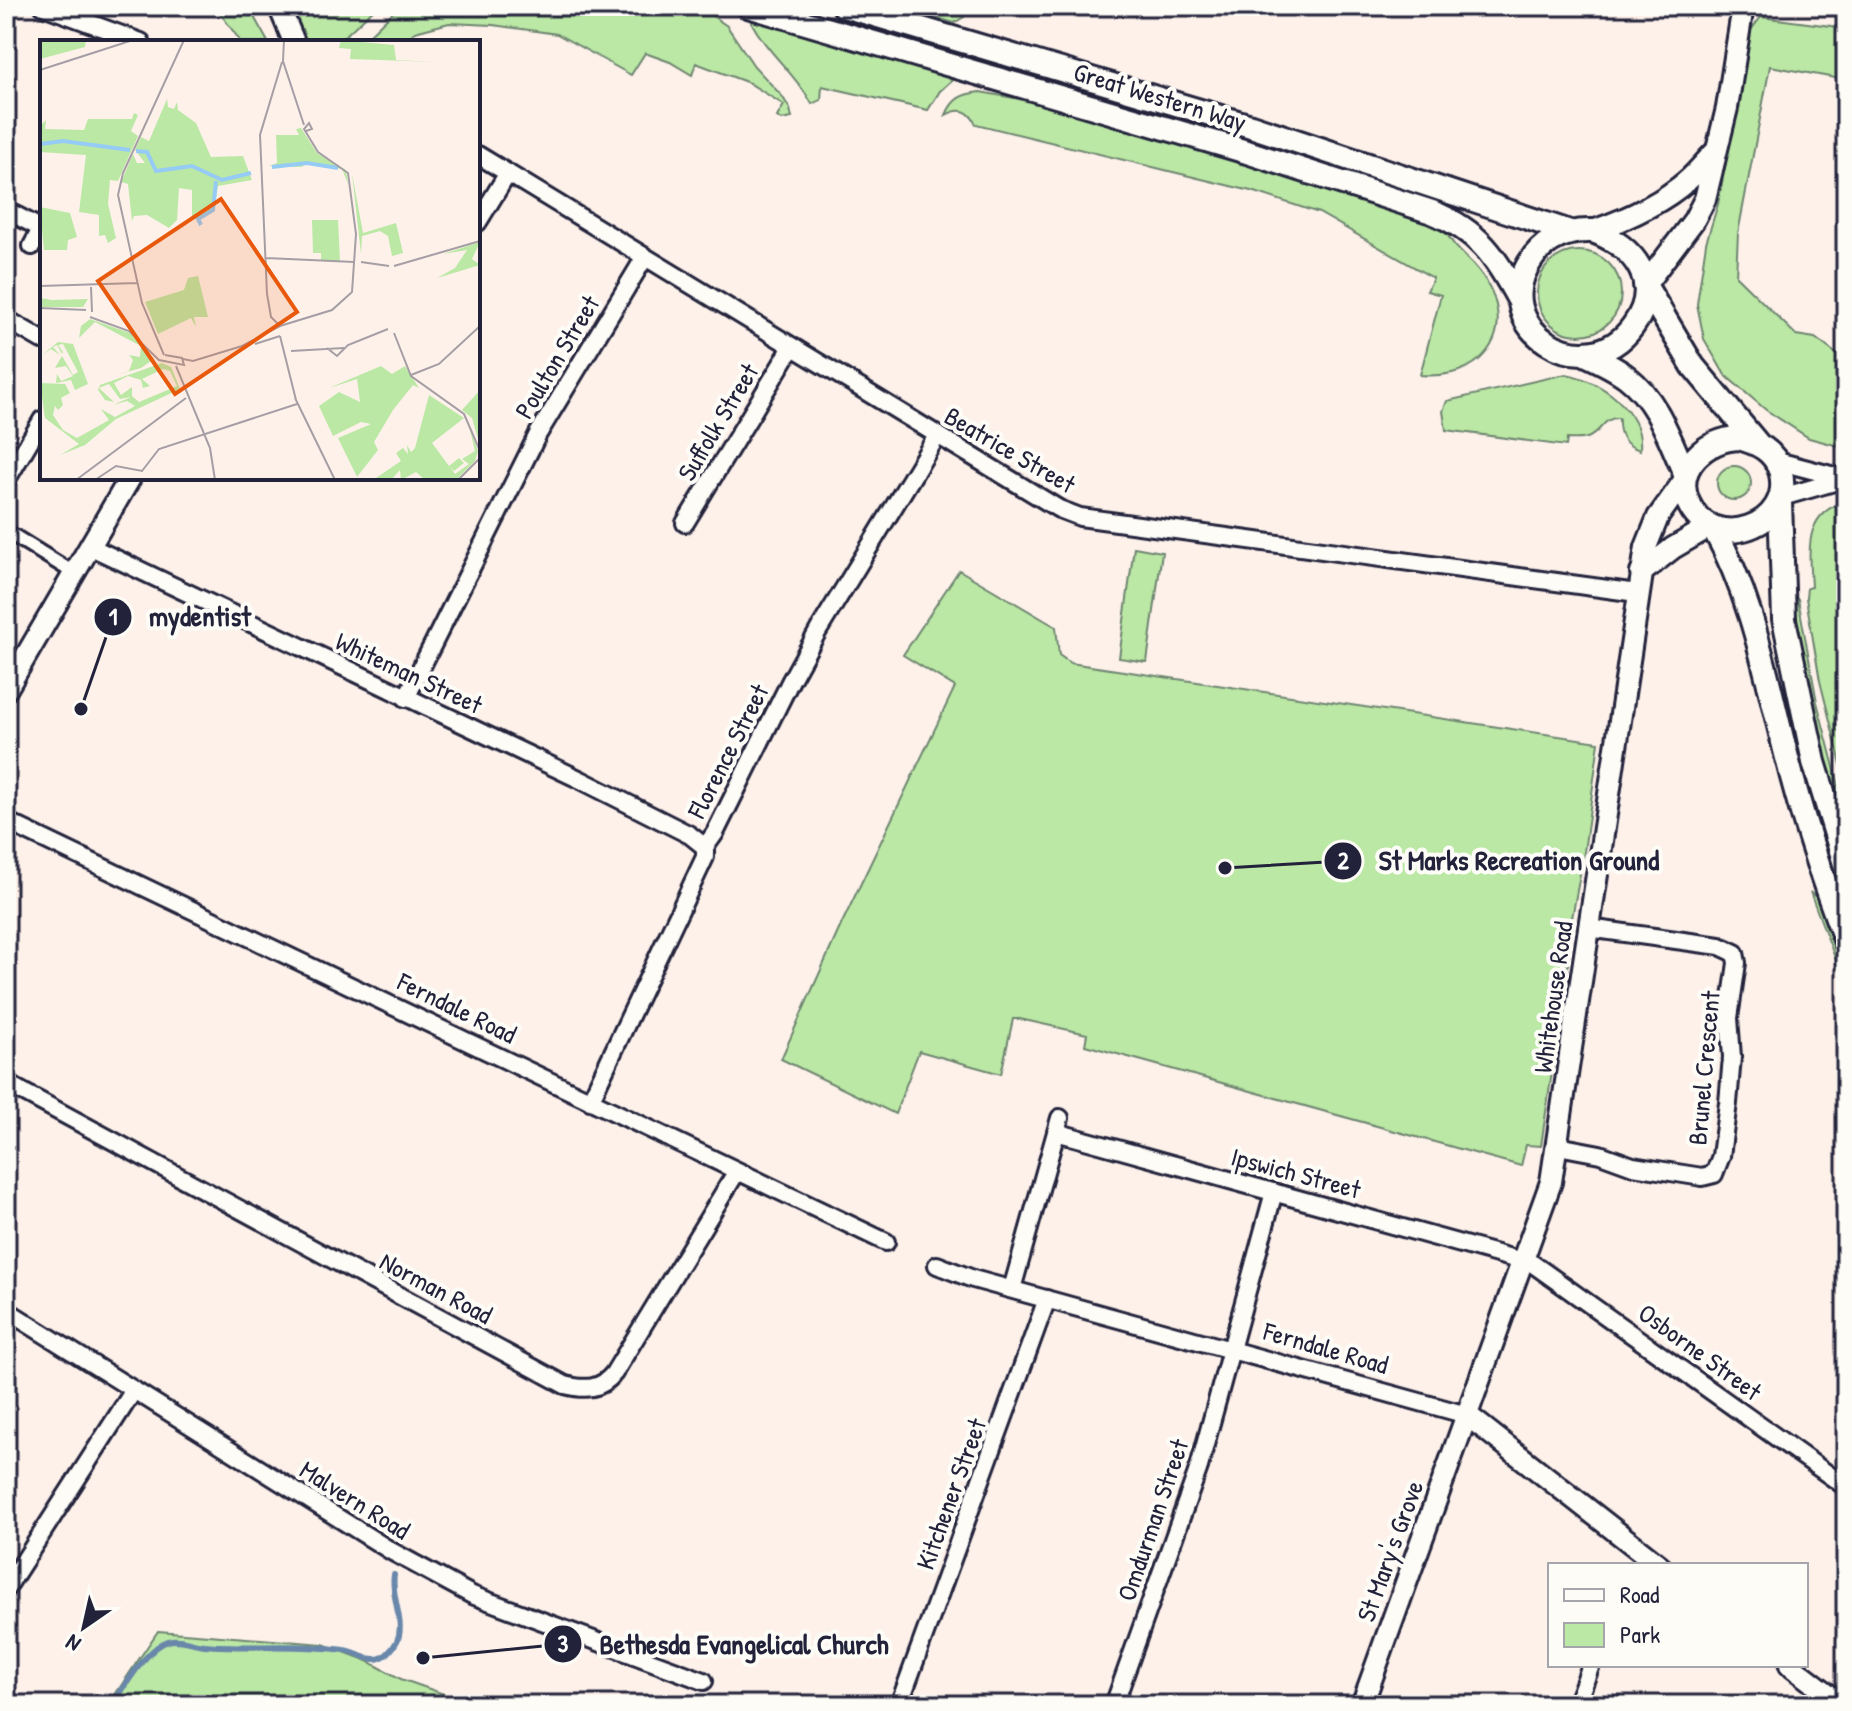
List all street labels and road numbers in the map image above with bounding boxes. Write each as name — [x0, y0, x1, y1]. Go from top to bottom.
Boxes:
street label: Great Western Way — [1070, 54, 1251, 139]
street label: Poulton Street — [506, 288, 608, 425]
street label: Suffolk Street — [669, 356, 767, 487]
street label: Beatrice Street — [939, 398, 1083, 502]
street label: Whiteman Street — [330, 623, 489, 722]
street label: Florence Street — [678, 677, 777, 825]
street label: Whitehouse Road — [1525, 919, 1580, 1075]
street label: Ferndale Road — [391, 963, 522, 1051]
street label: Brunel Crescent — [1679, 989, 1728, 1146]
street label: Ipswich Street — [1228, 1138, 1366, 1207]
street label: Norman Road — [374, 1243, 499, 1332]
street label: Osborne Street — [1632, 1295, 1770, 1409]
street label: Ferndale Road — [1259, 1313, 1393, 1382]
street label: Kitchener Street — [907, 1412, 994, 1574]
street label: Omdurman Street — [1108, 1433, 1197, 1605]
street label: Malvern Road — [294, 1452, 417, 1547]
street label: St Mary's Grove — [1348, 1476, 1431, 1626]

